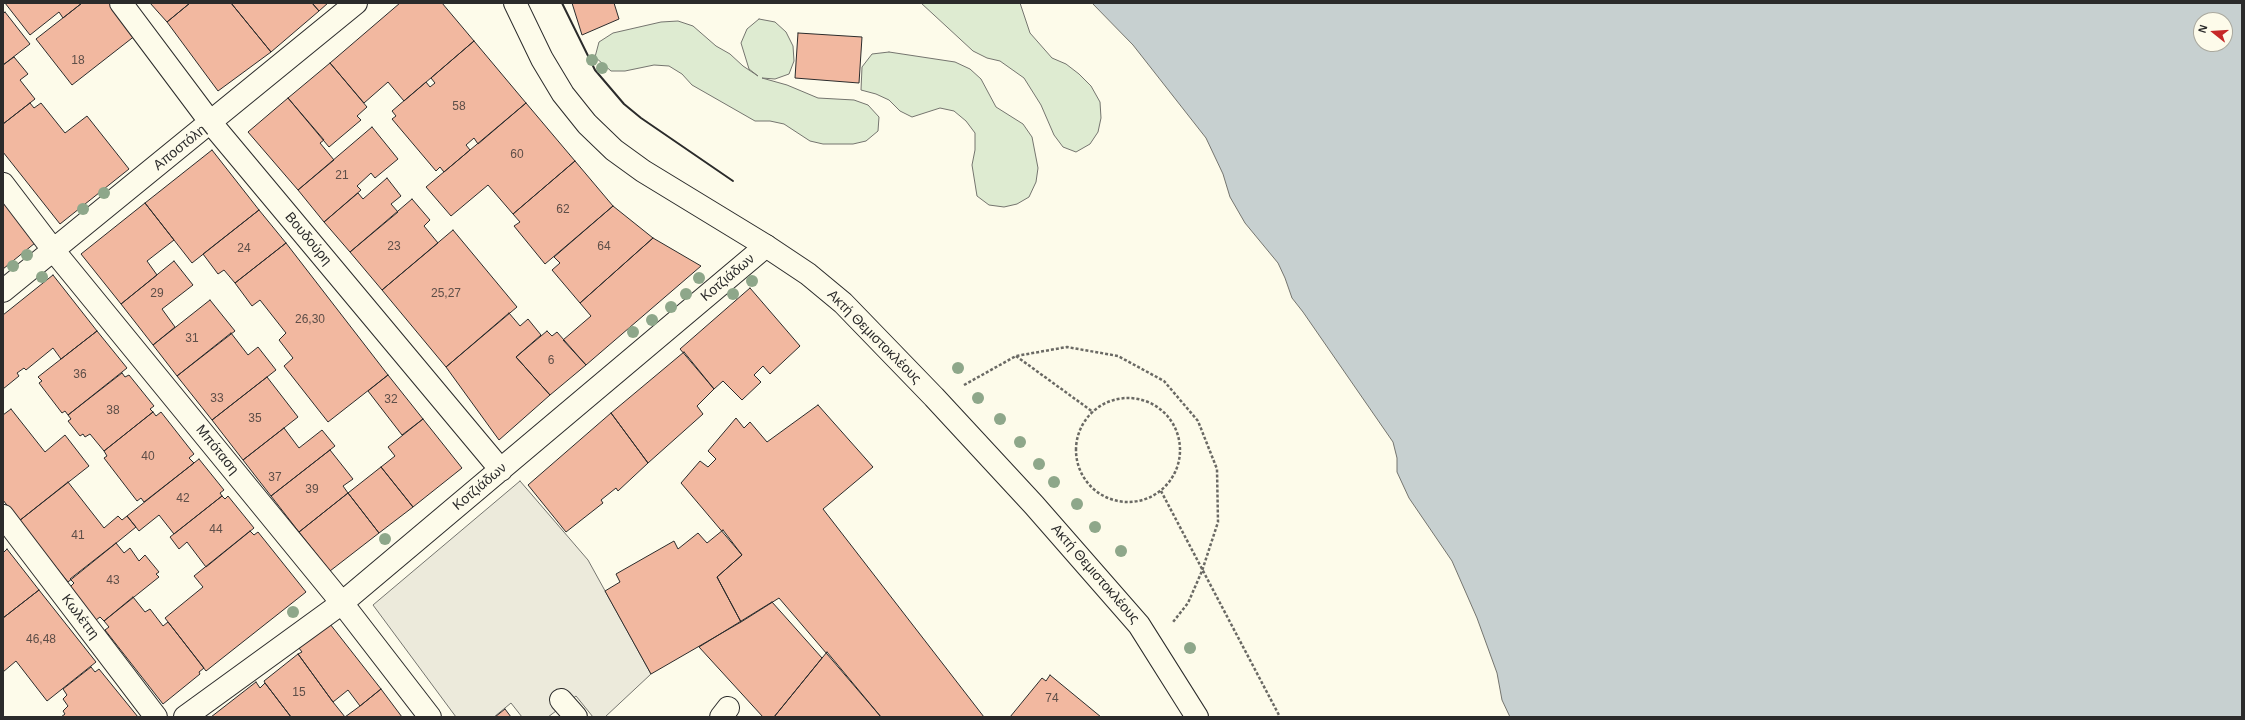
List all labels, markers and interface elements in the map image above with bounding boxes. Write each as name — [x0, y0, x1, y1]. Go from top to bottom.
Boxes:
north arrow — [2193, 12, 2233, 52]
text: N — [2196, 23, 2209, 34]
house number: 18 — [71, 54, 85, 68]
house number: 58 — [452, 100, 466, 114]
street label: Αποστόλη — [150, 122, 210, 174]
house number: 60 — [510, 148, 524, 162]
house number: 21 — [335, 169, 349, 183]
house number: 62 — [556, 203, 570, 217]
street label: Βουδούρη — [281, 209, 335, 269]
house number: 23 — [387, 240, 401, 254]
house number: 64 — [597, 240, 611, 254]
house number: 24 — [237, 242, 251, 256]
street label: Κοτζιάδων — [698, 251, 758, 305]
street label: Ακτή Θεμιστοκλέους — [823, 286, 925, 388]
house number: 29 — [150, 287, 164, 301]
house number: 25,27 — [431, 287, 461, 301]
house number: 26,30 — [295, 313, 325, 327]
house number: 31 — [185, 332, 199, 346]
house number: 6 — [548, 354, 554, 368]
house number: 36 — [73, 368, 87, 382]
house number: 33 — [210, 392, 224, 406]
house number: 32 — [384, 393, 398, 407]
house number: 38 — [106, 404, 120, 418]
house number: 35 — [248, 412, 262, 426]
street label: Μπόταση — [192, 422, 242, 478]
house number: 40 — [141, 450, 155, 464]
street label: Κοτζιάδων — [450, 460, 510, 514]
house number: 37 — [268, 471, 282, 485]
house number: 39 — [305, 483, 319, 497]
house number: 42 — [176, 492, 190, 506]
street label: Ακτή Θεμιστοκλέους — [1047, 521, 1143, 627]
house number: 44 — [209, 523, 223, 537]
house number: 41 — [71, 529, 85, 543]
house number: 43 — [106, 574, 120, 588]
street label: Κωλέττη — [58, 591, 102, 643]
house number: 46,48 — [26, 633, 56, 647]
house number: 15 — [292, 686, 306, 700]
house number: 74 — [1045, 692, 1059, 706]

